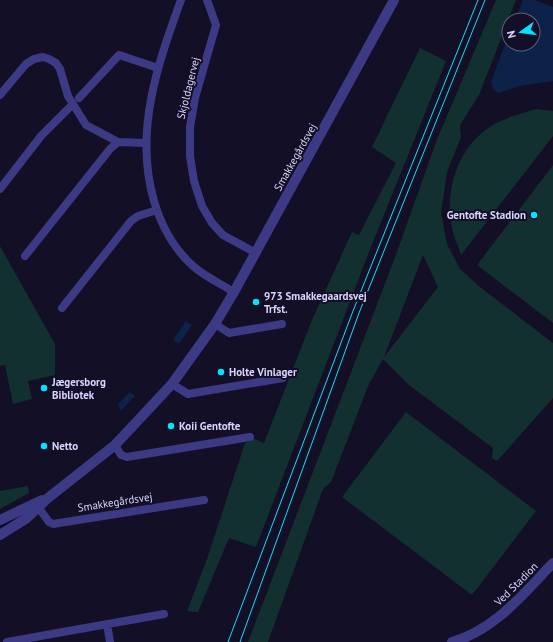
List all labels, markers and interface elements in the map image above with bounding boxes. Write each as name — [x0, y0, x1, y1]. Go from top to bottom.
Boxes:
north arrow — [501, 12, 541, 52]
text: N — [504, 29, 519, 40]
street label: Skjoldagervej — [174, 55, 202, 120]
street label: Smakkegårdsvej — [271, 121, 319, 193]
place label: Gentofte Stadion — [447, 208, 526, 222]
marker: Gentofte Stadion — [529, 210, 539, 220]
place label: 973 Smakkegaardsvej Trfst. — [264, 289, 367, 316]
marker: 973 Smakkegaardsvej Trfst. — [251, 297, 261, 307]
place label: Holte Vinlager — [229, 365, 297, 379]
marker: Holte Vinlager — [216, 367, 226, 377]
place label: Jægersborg Bibliotek — [51, 375, 106, 402]
marker: Jægersborg Bibliotek — [39, 383, 49, 393]
place label: Koii Gentofte — [179, 419, 241, 433]
marker: Koii Gentofte — [166, 421, 176, 431]
place label: Netto — [52, 439, 78, 453]
marker: Netto — [39, 441, 49, 451]
street label: Smakkegårdsvej — [77, 489, 153, 515]
street label: Ved Stadion — [491, 559, 541, 609]

